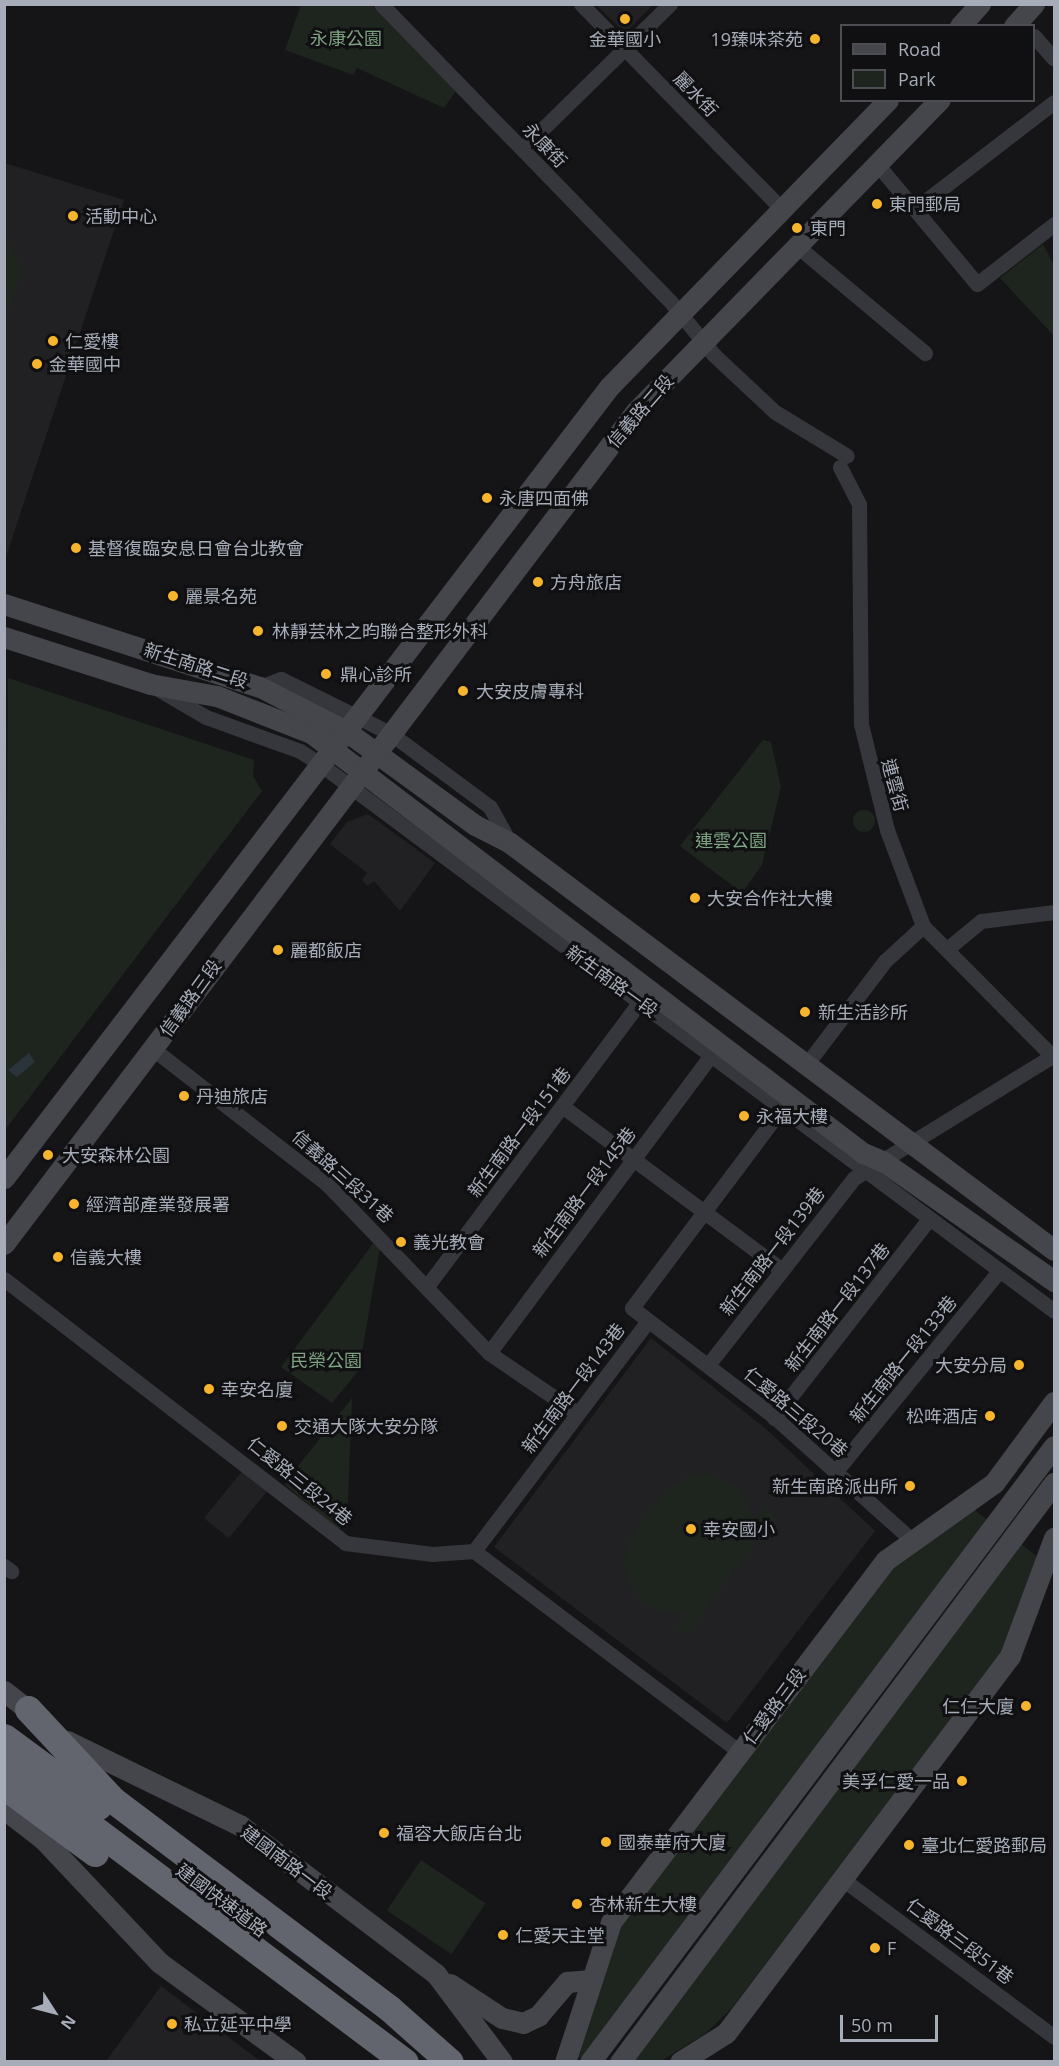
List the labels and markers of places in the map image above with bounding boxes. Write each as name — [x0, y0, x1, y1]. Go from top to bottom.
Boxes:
marker: 金華國小 — [618, 12, 632, 26]
place label: 金華國小 — [589, 28, 661, 50]
place label: 19臻味茶苑 — [710, 28, 803, 50]
marker: 19臻味茶苑 — [808, 32, 822, 46]
place label: 東門郵局 — [889, 193, 961, 215]
marker: 東門郵局 — [870, 197, 884, 211]
place label: 活動中心 — [85, 205, 157, 227]
marker: 活動中心 — [66, 209, 80, 223]
place label: 東門 — [810, 217, 846, 239]
marker: 東門 — [788, 219, 806, 237]
place label: 仁愛樓 — [65, 330, 119, 352]
marker: 仁愛樓 — [46, 334, 60, 348]
place label: 金華國中 — [49, 353, 121, 375]
marker: 金華國中 — [30, 357, 44, 371]
place label: 永唐四面佛 — [499, 487, 589, 509]
marker: 永唐四面佛 — [480, 491, 494, 505]
place label: 基督復臨安息日會台北教會 — [88, 537, 304, 559]
marker: 基督復臨安息日會台北教會 — [69, 541, 83, 555]
place label: 方舟旅店 — [550, 571, 622, 593]
marker: 方舟旅店 — [531, 575, 545, 589]
place label: 麗景名苑 — [185, 585, 257, 607]
marker: 麗景名苑 — [166, 589, 180, 603]
place label: 林靜芸林之昀聯合整形外科 — [272, 620, 488, 642]
marker: 林靜芸林之昀聯合整形外科 — [249, 622, 267, 640]
place label: 鼎心診所 — [340, 663, 412, 685]
marker: 鼎心診所 — [317, 665, 335, 683]
place label: 大安皮膚專科 — [476, 680, 584, 702]
marker: 大安皮膚專科 — [454, 682, 472, 700]
place label: 大安合作社大樓 — [707, 887, 833, 909]
marker: 大安合作社大樓 — [688, 891, 702, 905]
place label: 麗都飯店 — [290, 939, 362, 961]
marker: 麗都飯店 — [271, 943, 285, 957]
place label: 新生活診所 — [818, 1001, 908, 1023]
marker: 新生活診所 — [796, 1003, 814, 1021]
place label: 丹迪旅店 — [196, 1085, 268, 1107]
marker: 丹迪旅店 — [177, 1089, 191, 1103]
place label: 永福大樓 — [756, 1105, 828, 1127]
marker: 永福大樓 — [737, 1109, 751, 1123]
place label: 大安森林公園 — [62, 1144, 170, 1166]
marker: 大安森林公園 — [39, 1146, 57, 1164]
place label: 經濟部產業發展署 — [86, 1193, 230, 1215]
marker: 經濟部產業發展署 — [67, 1197, 81, 1211]
place label: 義光教會 — [413, 1231, 485, 1253]
marker: 義光教會 — [394, 1235, 408, 1249]
place label: 信義大樓 — [70, 1246, 142, 1268]
marker: 信義大樓 — [51, 1250, 65, 1264]
place label: 大安分局 — [935, 1354, 1007, 1376]
marker: 大安分局 — [1012, 1358, 1026, 1372]
place label: 幸安名廈 — [221, 1378, 293, 1400]
marker: 幸安名廈 — [202, 1382, 216, 1396]
place label: 松哖酒店 — [906, 1405, 978, 1427]
marker: 松哖酒店 — [983, 1409, 997, 1423]
place label: 交通大隊大安分隊 — [294, 1415, 438, 1437]
marker: 交通大隊大安分隊 — [275, 1419, 289, 1433]
place label: 新生南路派出所 — [772, 1475, 898, 1497]
marker: 新生南路派出所 — [903, 1479, 917, 1493]
place label: 幸安國小 — [703, 1518, 775, 1540]
marker: 幸安國小 — [684, 1522, 698, 1536]
place label: 仁仁大廈 — [942, 1695, 1014, 1717]
marker: 仁仁大廈 — [1019, 1699, 1033, 1713]
place label: 美孚仁愛一品 — [842, 1770, 950, 1792]
marker: 美孚仁愛一品 — [955, 1774, 969, 1788]
place label: 福容大飯店台北 — [396, 1822, 522, 1844]
marker: 福容大飯店台北 — [377, 1826, 391, 1840]
place label: 國泰華府大廈 — [618, 1831, 726, 1853]
place label: 臺北仁愛路郵局 — [921, 1834, 1047, 1856]
marker: 國泰華府大廈 — [599, 1835, 613, 1849]
marker: 臺北仁愛路郵局 — [902, 1838, 916, 1852]
place label: 杏林新生大樓 — [589, 1893, 697, 1915]
marker: 杏林新生大樓 — [570, 1897, 584, 1911]
place label: 仁愛天主堂 — [515, 1924, 605, 1946]
marker: 仁愛天主堂 — [496, 1928, 510, 1942]
place label: F — [887, 1937, 896, 1959]
marker: F — [868, 1941, 882, 1955]
place label: 私立延平中學 — [184, 2013, 292, 2035]
marker: 私立延平中學 — [165, 2017, 179, 2031]

